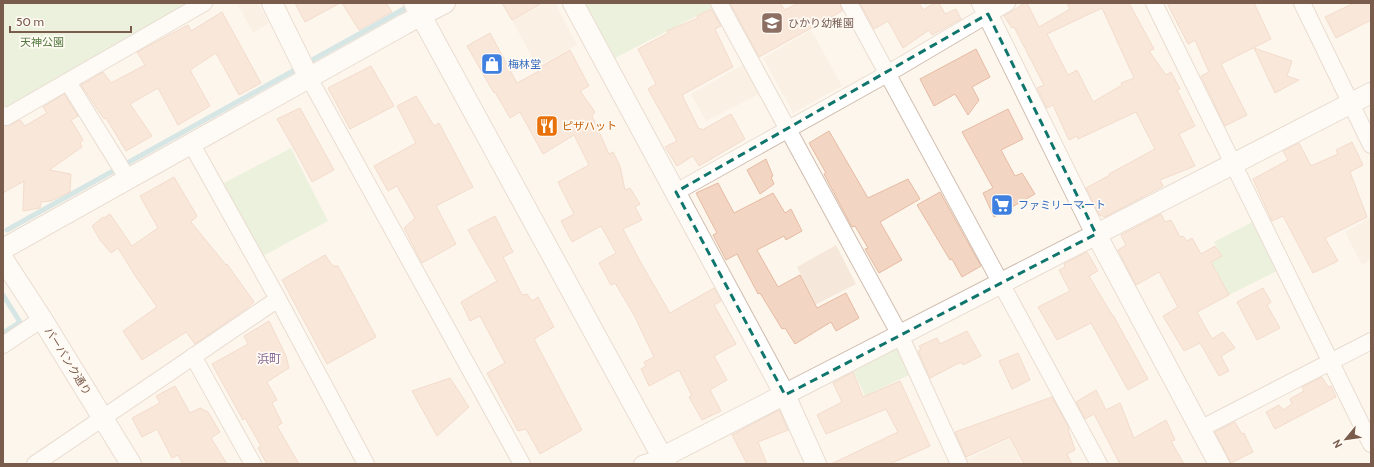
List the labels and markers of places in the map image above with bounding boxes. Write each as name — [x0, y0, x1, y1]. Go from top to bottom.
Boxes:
school or university icon: ひかり幼稚園 — [759, 10, 785, 36]
place label: ひかり幼稚園 — [788, 16, 854, 30]
shop icon: 梅林堂 — [479, 51, 505, 77]
place label: 梅林堂 — [508, 57, 541, 71]
restaurant icon: ピザハット — [534, 113, 560, 139]
place label: ピザハット — [562, 119, 617, 133]
supermarket icon: ファミリーマート — [989, 192, 1015, 218]
place label: ファミリーマート — [1018, 198, 1106, 212]

